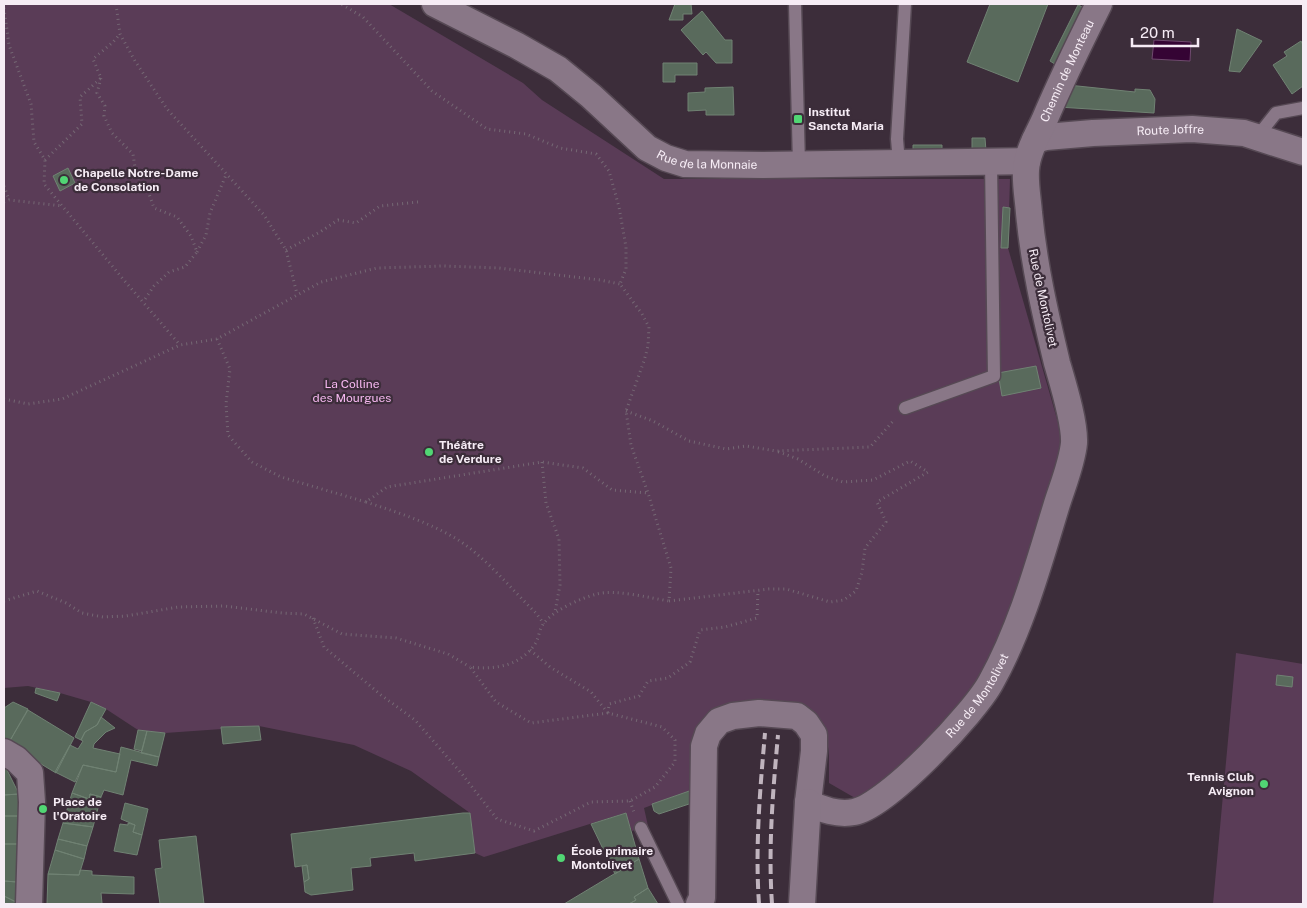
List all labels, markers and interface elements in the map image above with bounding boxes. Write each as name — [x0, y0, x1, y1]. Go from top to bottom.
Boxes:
scale bar — [1132, 15, 1198, 47]
street label: Chemin de Monteau — [1037, 18, 1097, 124]
text: 20 m — [1140, 24, 1175, 41]
place label: Institut Sancta Maria — [808, 105, 884, 133]
marker: Institut Sancta Maria — [792, 113, 804, 125]
street label: Route Joffre — [1136, 122, 1205, 138]
street label: Rue de la Monnaie — [654, 147, 758, 172]
place label: Chapelle Notre-Dame de Consolation — [74, 166, 198, 194]
marker: Chapelle Notre-Dame de Consolation — [58, 174, 70, 186]
street label: Rue de Montolivet — [1026, 248, 1060, 349]
park label: La Colline des Mourgues — [313, 377, 391, 405]
place label: Théâtre de Verdure — [439, 438, 502, 466]
marker: Théâtre de Verdure — [423, 446, 435, 458]
street label: Rue de Montolivet — [943, 651, 1012, 741]
place label: Tennis Club Avignon — [1187, 770, 1254, 798]
marker: Tennis Club Avignon — [1258, 778, 1270, 790]
place label: Place de l'Oratoire — [53, 795, 107, 823]
marker: Place de l'Oratoire — [37, 803, 49, 815]
place label: École primaire Montolivet — [571, 844, 653, 872]
marker: École primaire Montolivet — [555, 852, 567, 864]

